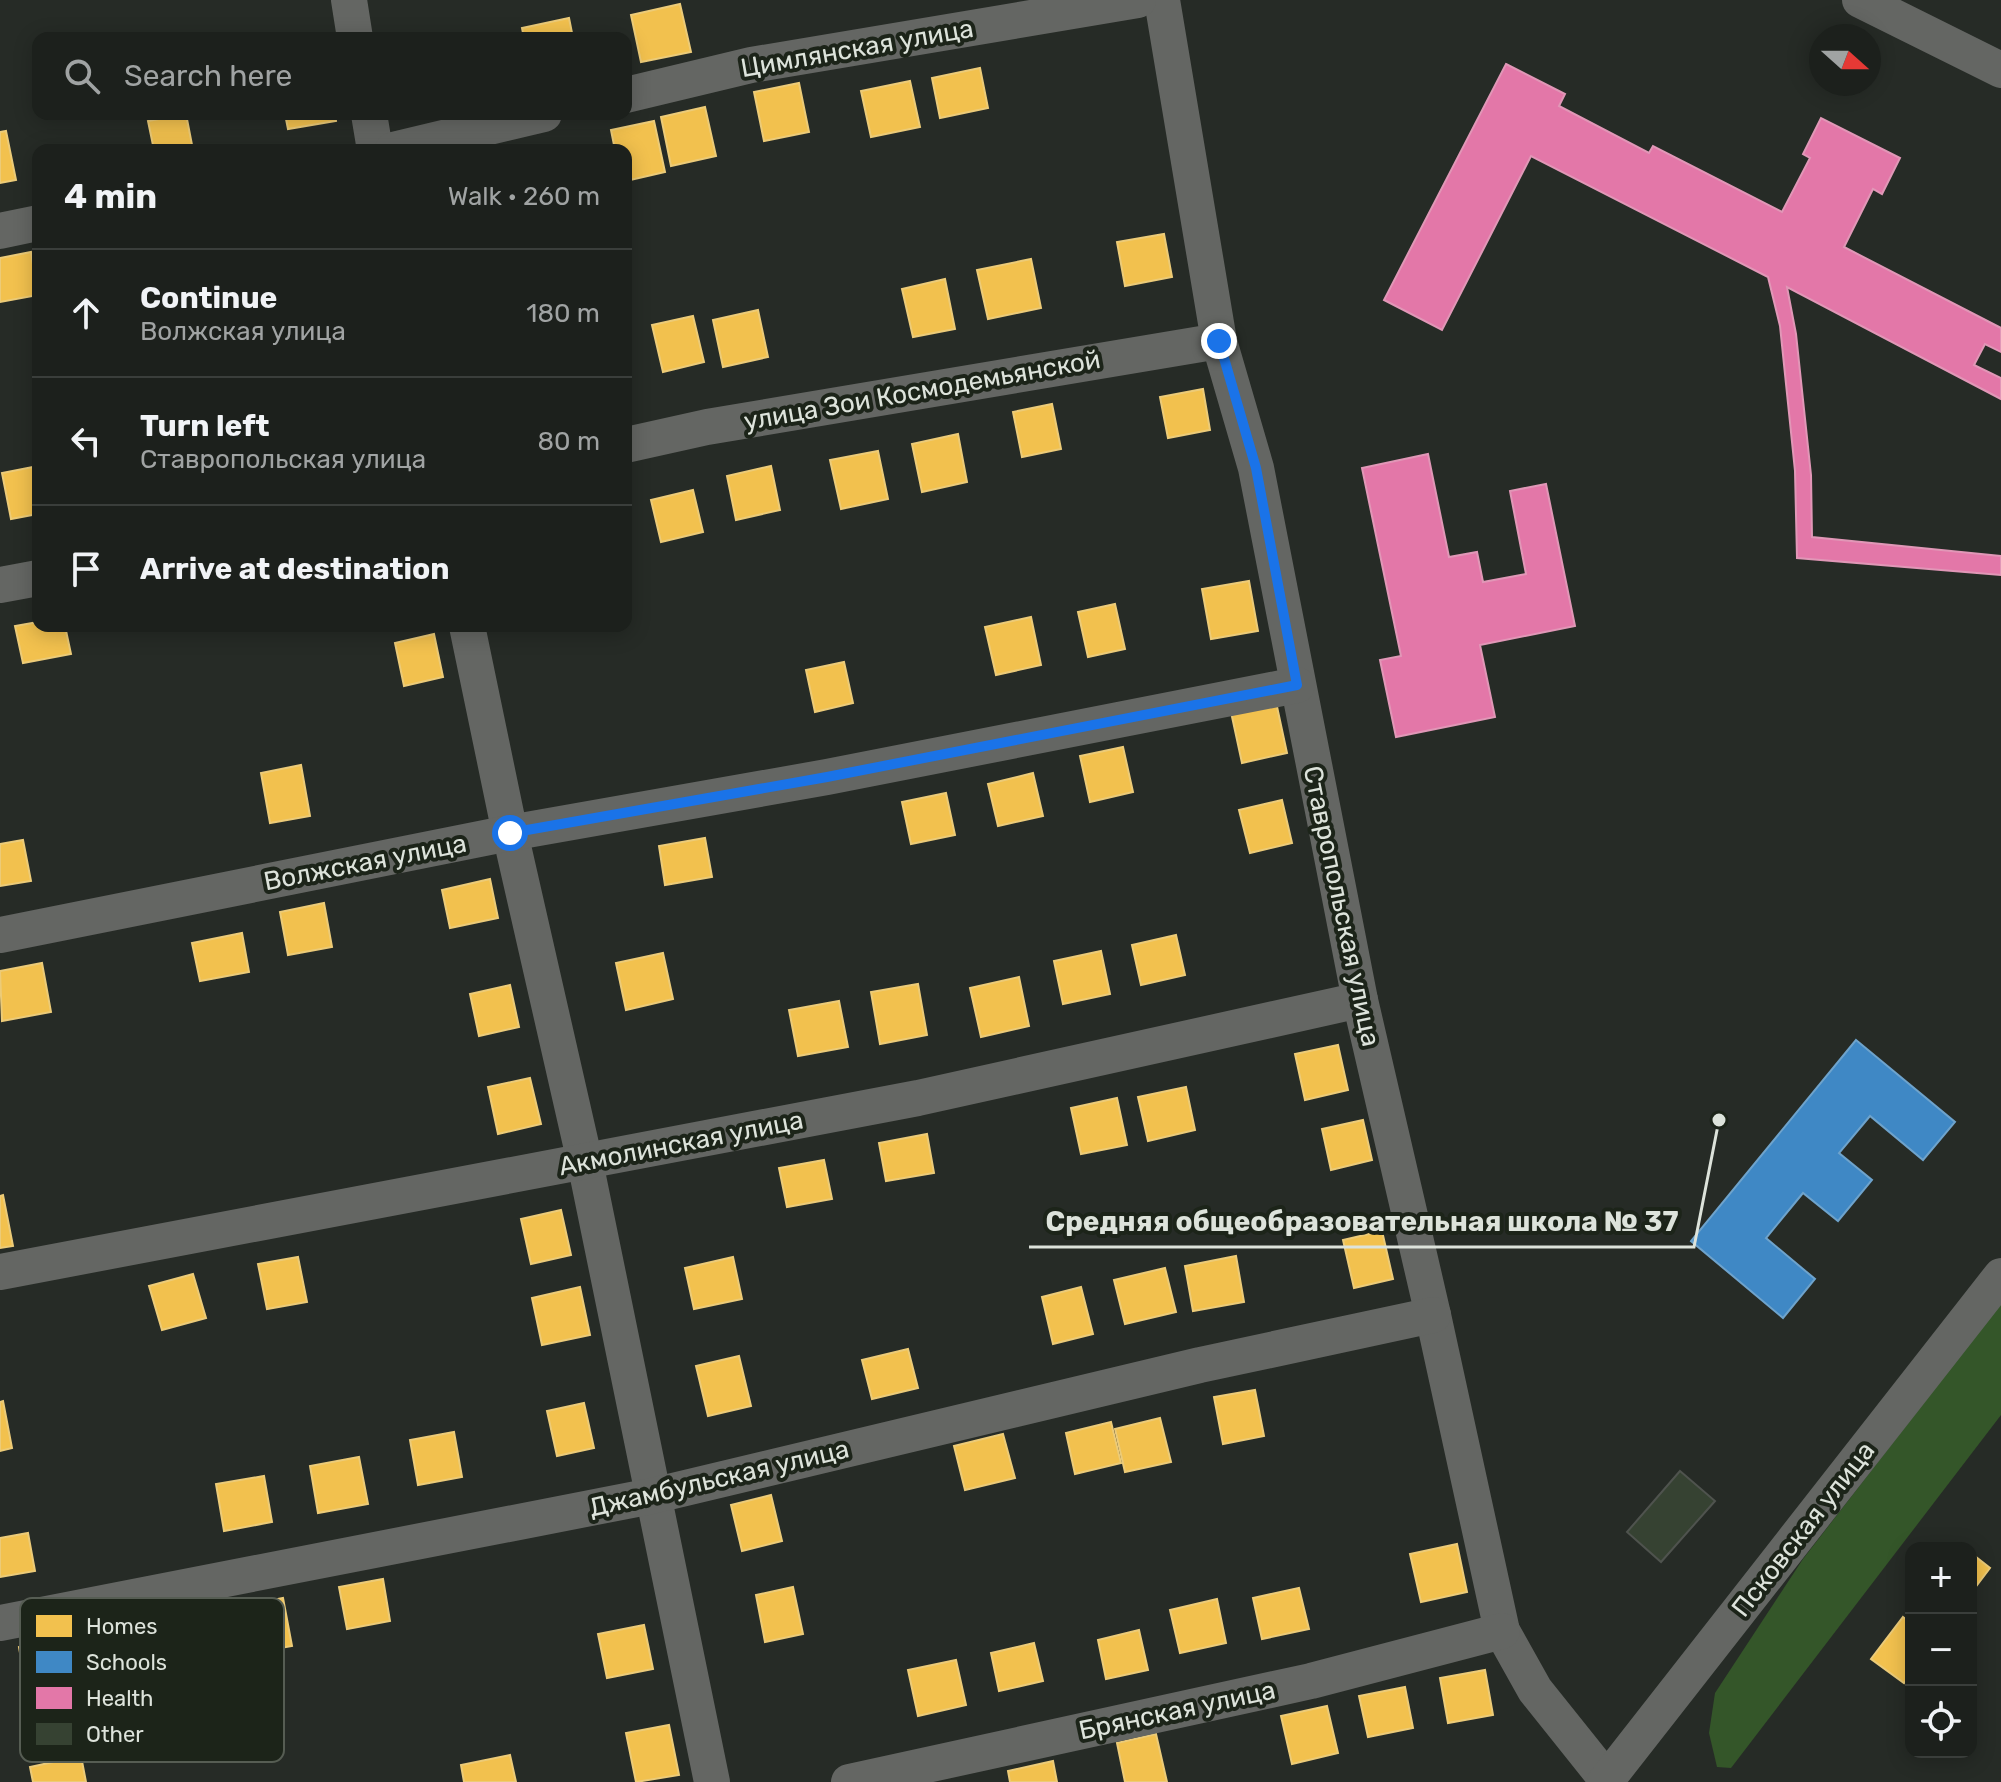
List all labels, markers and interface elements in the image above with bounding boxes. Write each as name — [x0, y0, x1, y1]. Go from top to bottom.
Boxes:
street label: Цимлянская улица — [738, 13, 976, 84]
north arrow — [1809, 24, 1881, 96]
search box — [32, 32, 632, 120]
icon: search — [60, 54, 104, 98]
text: Search here — [124, 58, 292, 94]
text: 4 min — [64, 176, 157, 217]
text: Walk · 260 m — [448, 181, 600, 212]
text: Continue — [140, 280, 277, 316]
icon: ahead — [64, 291, 108, 335]
text: 180 m — [526, 298, 600, 329]
text: Волжская улица — [140, 316, 346, 347]
route end — [1201, 323, 1237, 359]
street label: улица Зои Космодемьянской — [741, 344, 1103, 437]
text: Turn left — [140, 408, 270, 444]
icon: left — [64, 419, 108, 463]
text: 80 m — [537, 426, 600, 457]
text: Ставропольская улица — [140, 444, 426, 475]
icon: arrive — [64, 547, 108, 591]
text: Arrive at destination — [140, 551, 450, 587]
street label: Ставропольская улица — [1297, 763, 1386, 1049]
route start — [492, 815, 528, 851]
street label: Волжская улица — [261, 828, 469, 897]
street label: Акмолинская улица — [556, 1105, 806, 1182]
callout: Средняя общеобразовательная школа № 37 — [1029, 1195, 1694, 1247]
text: Средняя общеобразовательная школа № 37 — [1046, 1205, 1678, 1238]
street label: Джамбульская улица — [586, 1433, 852, 1523]
street label: Псковская улица — [1725, 1436, 1881, 1623]
map controls — [1905, 1542, 1977, 1758]
button: + — [1905, 1542, 1977, 1614]
legend — [20, 1598, 284, 1762]
text: Homes — [86, 1613, 157, 1640]
button: − — [1905, 1614, 1977, 1686]
text: Schools — [86, 1649, 167, 1676]
street label: Брянская улица — [1076, 1675, 1278, 1746]
text: Health — [86, 1685, 154, 1712]
button: locate — [1905, 1686, 1977, 1758]
text: Other — [86, 1721, 144, 1748]

